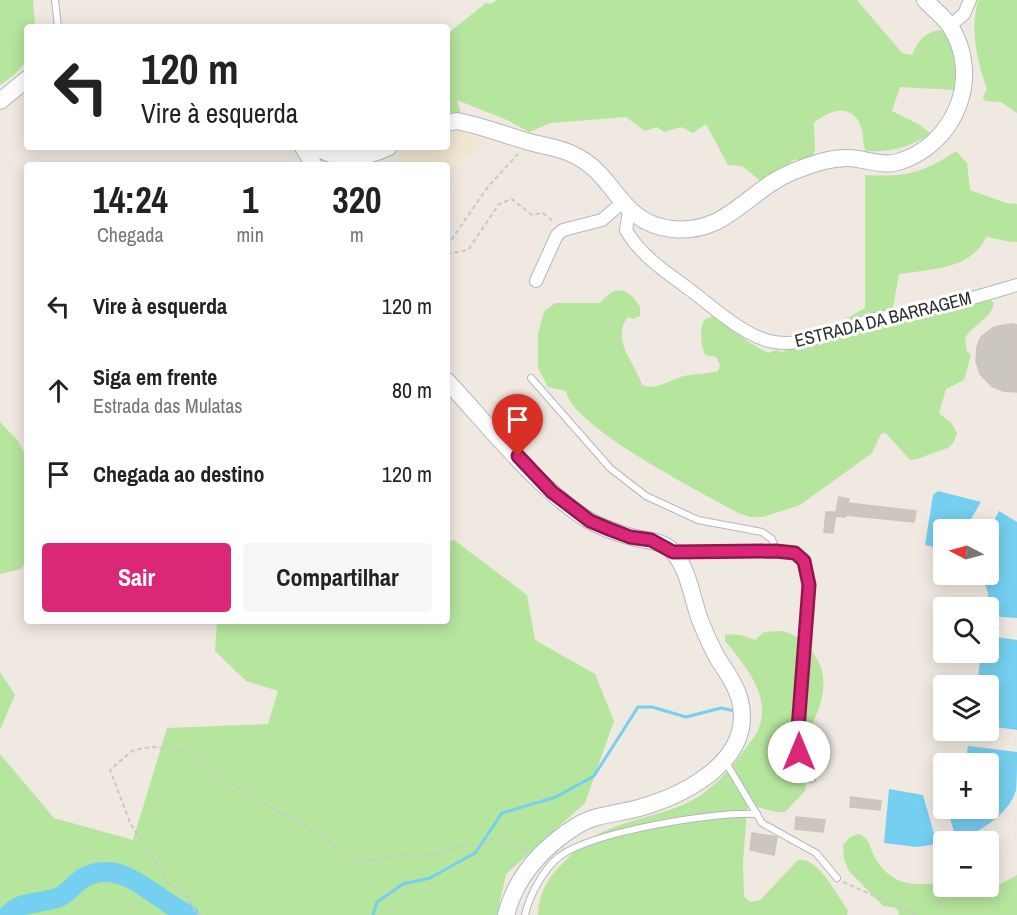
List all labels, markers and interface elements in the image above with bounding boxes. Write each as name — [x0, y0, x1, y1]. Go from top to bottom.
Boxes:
text: 120 m — [141, 41, 239, 97]
icon: left — [42, 48, 120, 126]
text: Vire à esquerda — [141, 95, 298, 131]
text: 14:24 — [92, 176, 168, 224]
text: 1 — [242, 176, 258, 224]
text: 320 — [332, 176, 382, 224]
text: Chegada — [97, 221, 164, 248]
text: min — [236, 221, 264, 248]
text: m — [350, 221, 364, 248]
street label: ESTRADA DA BARRAGEM — [792, 285, 974, 353]
icon: left — [42, 290, 75, 323]
text: Vire à esquerda — [93, 291, 227, 321]
text: 120 m — [382, 291, 432, 321]
text: Siga em frente — [93, 362, 217, 392]
icon: ahead — [42, 374, 75, 407]
text: 80 m — [392, 375, 432, 405]
text: Estrada das Mulatas — [93, 392, 243, 419]
pin — [492, 394, 543, 456]
icon: arrive — [501, 403, 534, 436]
icon: arrive — [42, 458, 75, 491]
text: Chegada ao destino — [93, 459, 264, 489]
text: 120 m — [382, 459, 432, 489]
north arrow — [933, 519, 999, 585]
map controls — [933, 519, 999, 897]
button: Sair — [42, 543, 231, 612]
button: Compartilhar — [243, 543, 432, 612]
button: search — [933, 597, 999, 663]
button: layers — [933, 675, 999, 741]
position arrow — [767, 720, 831, 784]
button: + — [933, 753, 999, 819]
button: − — [933, 831, 999, 897]

